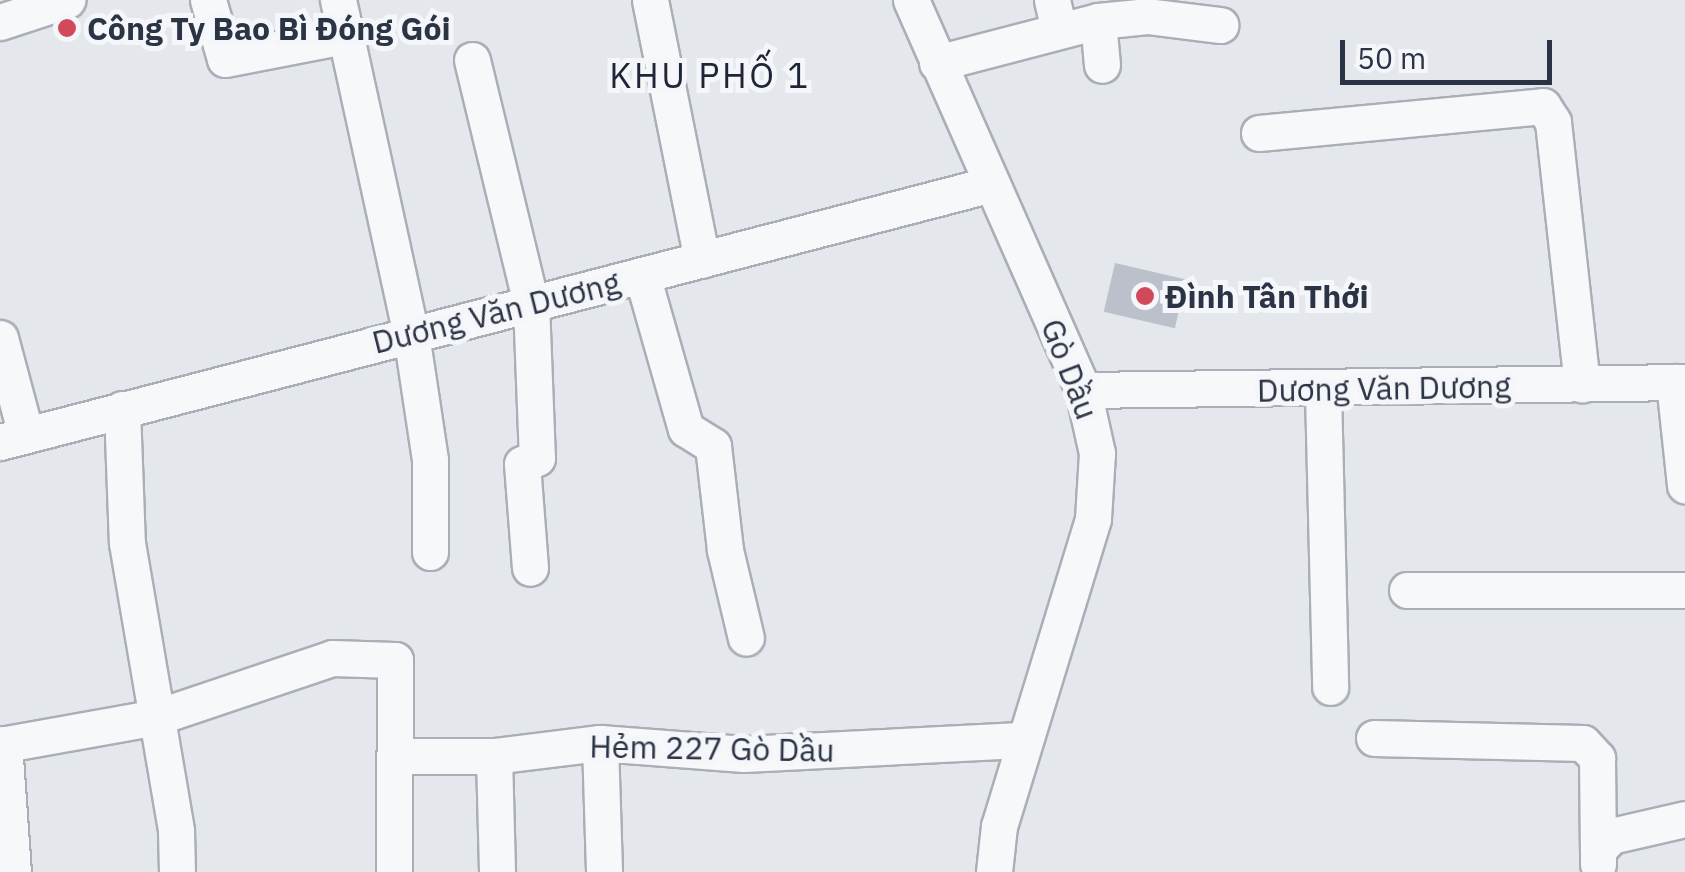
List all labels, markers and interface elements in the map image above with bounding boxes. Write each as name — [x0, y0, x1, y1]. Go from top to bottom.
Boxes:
place label: Công Ty Bao Bì Đóng Gói — [87, 9, 451, 47]
marker: Công Ty Bao Bì Đóng Gói — [56, 17, 78, 39]
scale bar — [1345, 20, 1558, 82]
text: 50 m — [1357, 38, 1426, 77]
district label: KHU PHỐ 1 — [609, 54, 811, 96]
street label: Dương Văn Dương — [368, 263, 624, 361]
place label: Đình Tân Thới — [1165, 277, 1369, 315]
marker: Đình Tân Thới — [1134, 285, 1156, 307]
street label: Gò Dầu — [1033, 313, 1107, 425]
street label: Dương Văn Dương — [1257, 367, 1511, 409]
street label: Hẻm 227 Gò Dầu — [589, 727, 835, 769]

